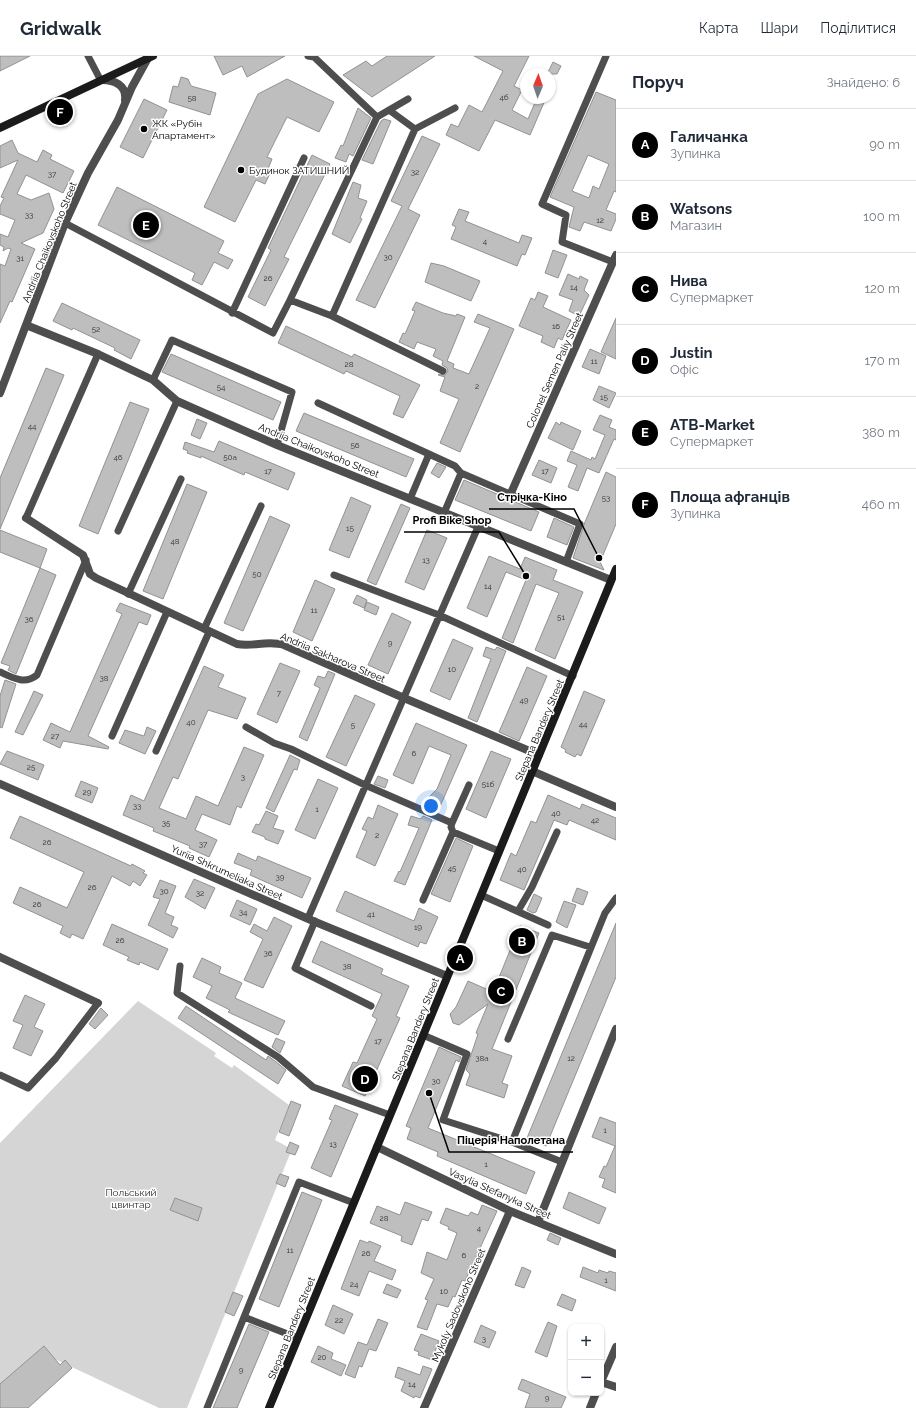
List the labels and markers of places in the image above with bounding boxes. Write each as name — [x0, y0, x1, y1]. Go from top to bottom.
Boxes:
pin: F — [47, 97, 73, 127]
place label: ЖК «Рубін Апартамент» — [152, 118, 216, 141]
marker: ЖК «Рубін Апартамент» — [139, 124, 149, 134]
marker: Будинок ЗАТИШНИЙ — [236, 165, 246, 175]
place label: Будинок ЗАТИШНИЙ — [249, 165, 349, 176]
pin: E — [133, 210, 159, 240]
callout: Стрічка-Кіно — [489, 486, 574, 509]
callout: Profi Bike Shop — [404, 509, 499, 532]
pin: B — [509, 926, 535, 956]
pin: A — [447, 943, 473, 973]
pin: C — [488, 976, 514, 1006]
pin: D — [352, 1064, 378, 1094]
callout: Піцерія Наполетана — [449, 1129, 573, 1152]

